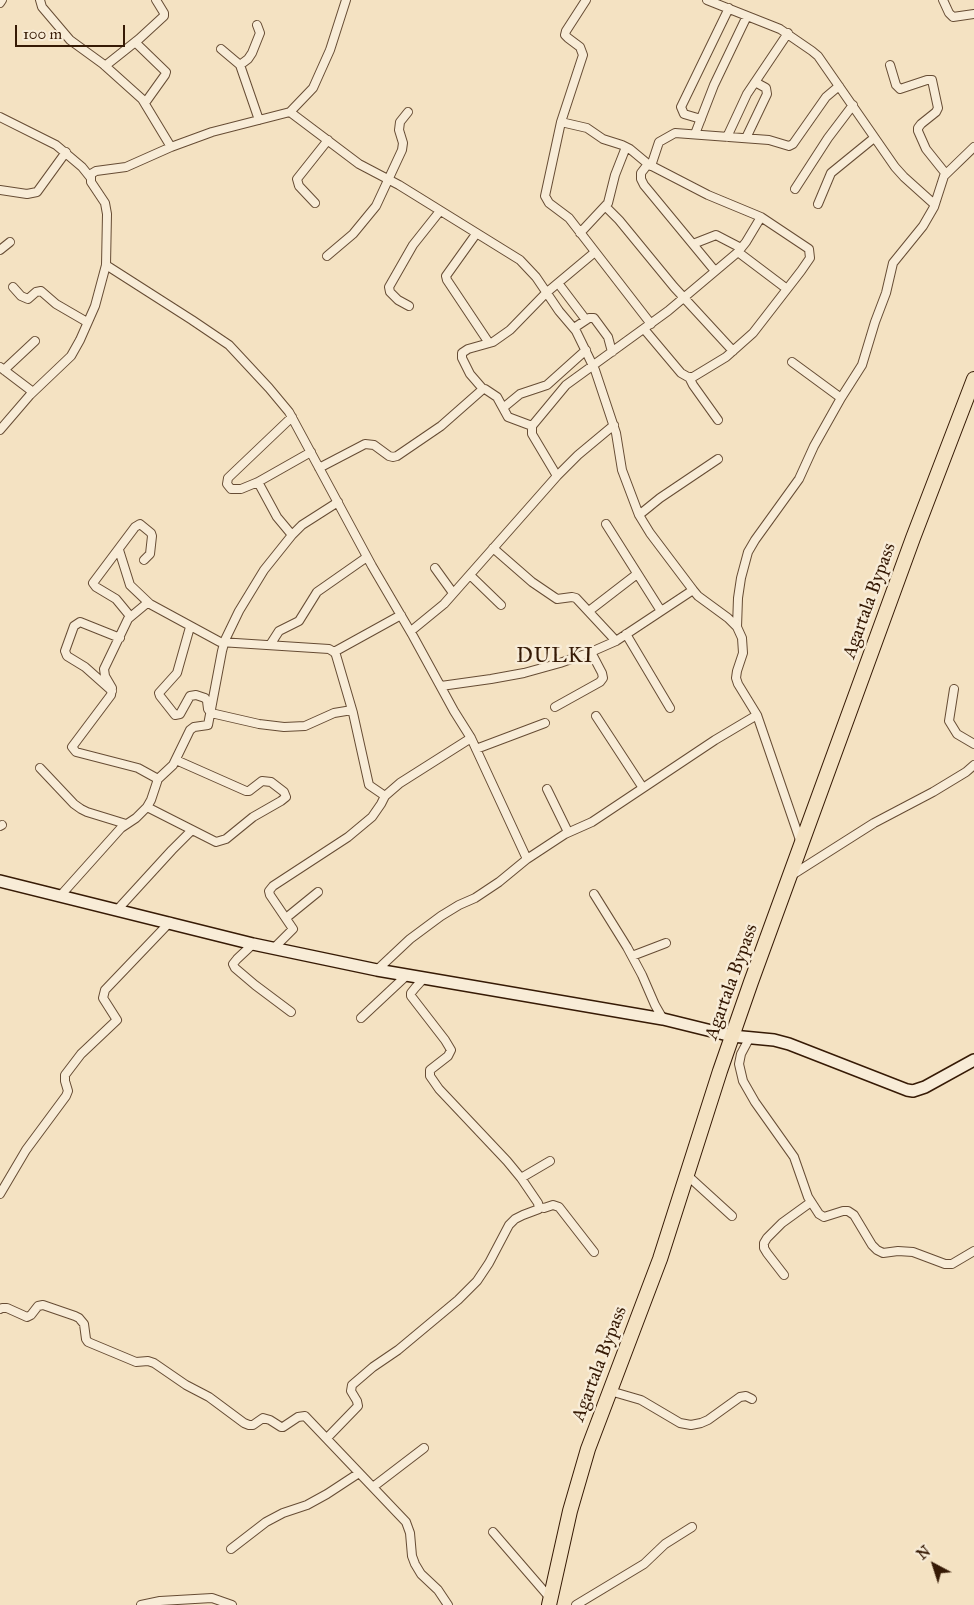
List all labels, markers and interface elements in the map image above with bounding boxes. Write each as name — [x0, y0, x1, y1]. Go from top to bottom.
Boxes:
scale bar — [18, 15, 128, 47]
text: 100 m — [23, 25, 62, 43]
street label: Agartala Bypass — [838, 540, 902, 662]
district label: DULKI — [516, 644, 594, 670]
street label: Agartala Bypass — [700, 921, 764, 1043]
street label: Agartala Bypass — [568, 1303, 632, 1425]
north arrow — [909, 1540, 959, 1590]
text: N — [914, 1543, 934, 1563]

